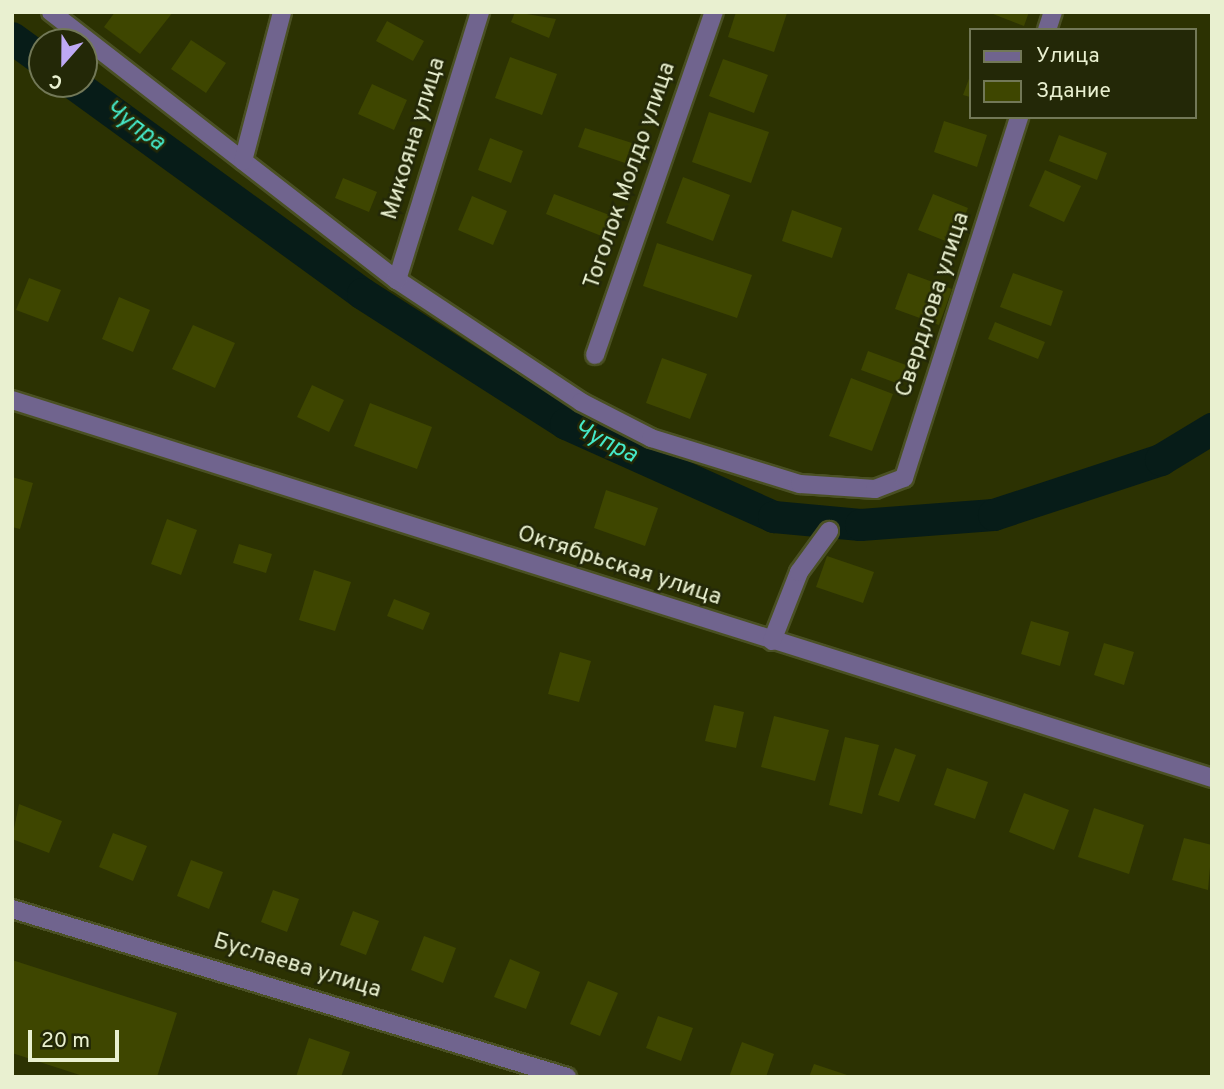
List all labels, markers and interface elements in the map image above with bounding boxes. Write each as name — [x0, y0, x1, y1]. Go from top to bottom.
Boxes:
north arrow — [28, 28, 98, 98]
legend — [968, 28, 1196, 119]
text: Улица — [1036, 43, 1100, 70]
street label: Микояна улица — [377, 55, 453, 223]
street label: Тоголок Молдо улица — [579, 59, 683, 293]
text: С — [46, 67, 66, 94]
text: Здание — [1036, 78, 1111, 105]
water label: Чупра — [98, 96, 170, 158]
street label: Свердлова улица — [891, 209, 977, 401]
water label: Чупра — [569, 415, 641, 471]
street label: Октябрьская улица — [513, 521, 725, 613]
street label: Буслаева улица — [210, 928, 384, 1006]
scale bar — [32, 1016, 122, 1060]
text: 20 m — [41, 1028, 90, 1055]

